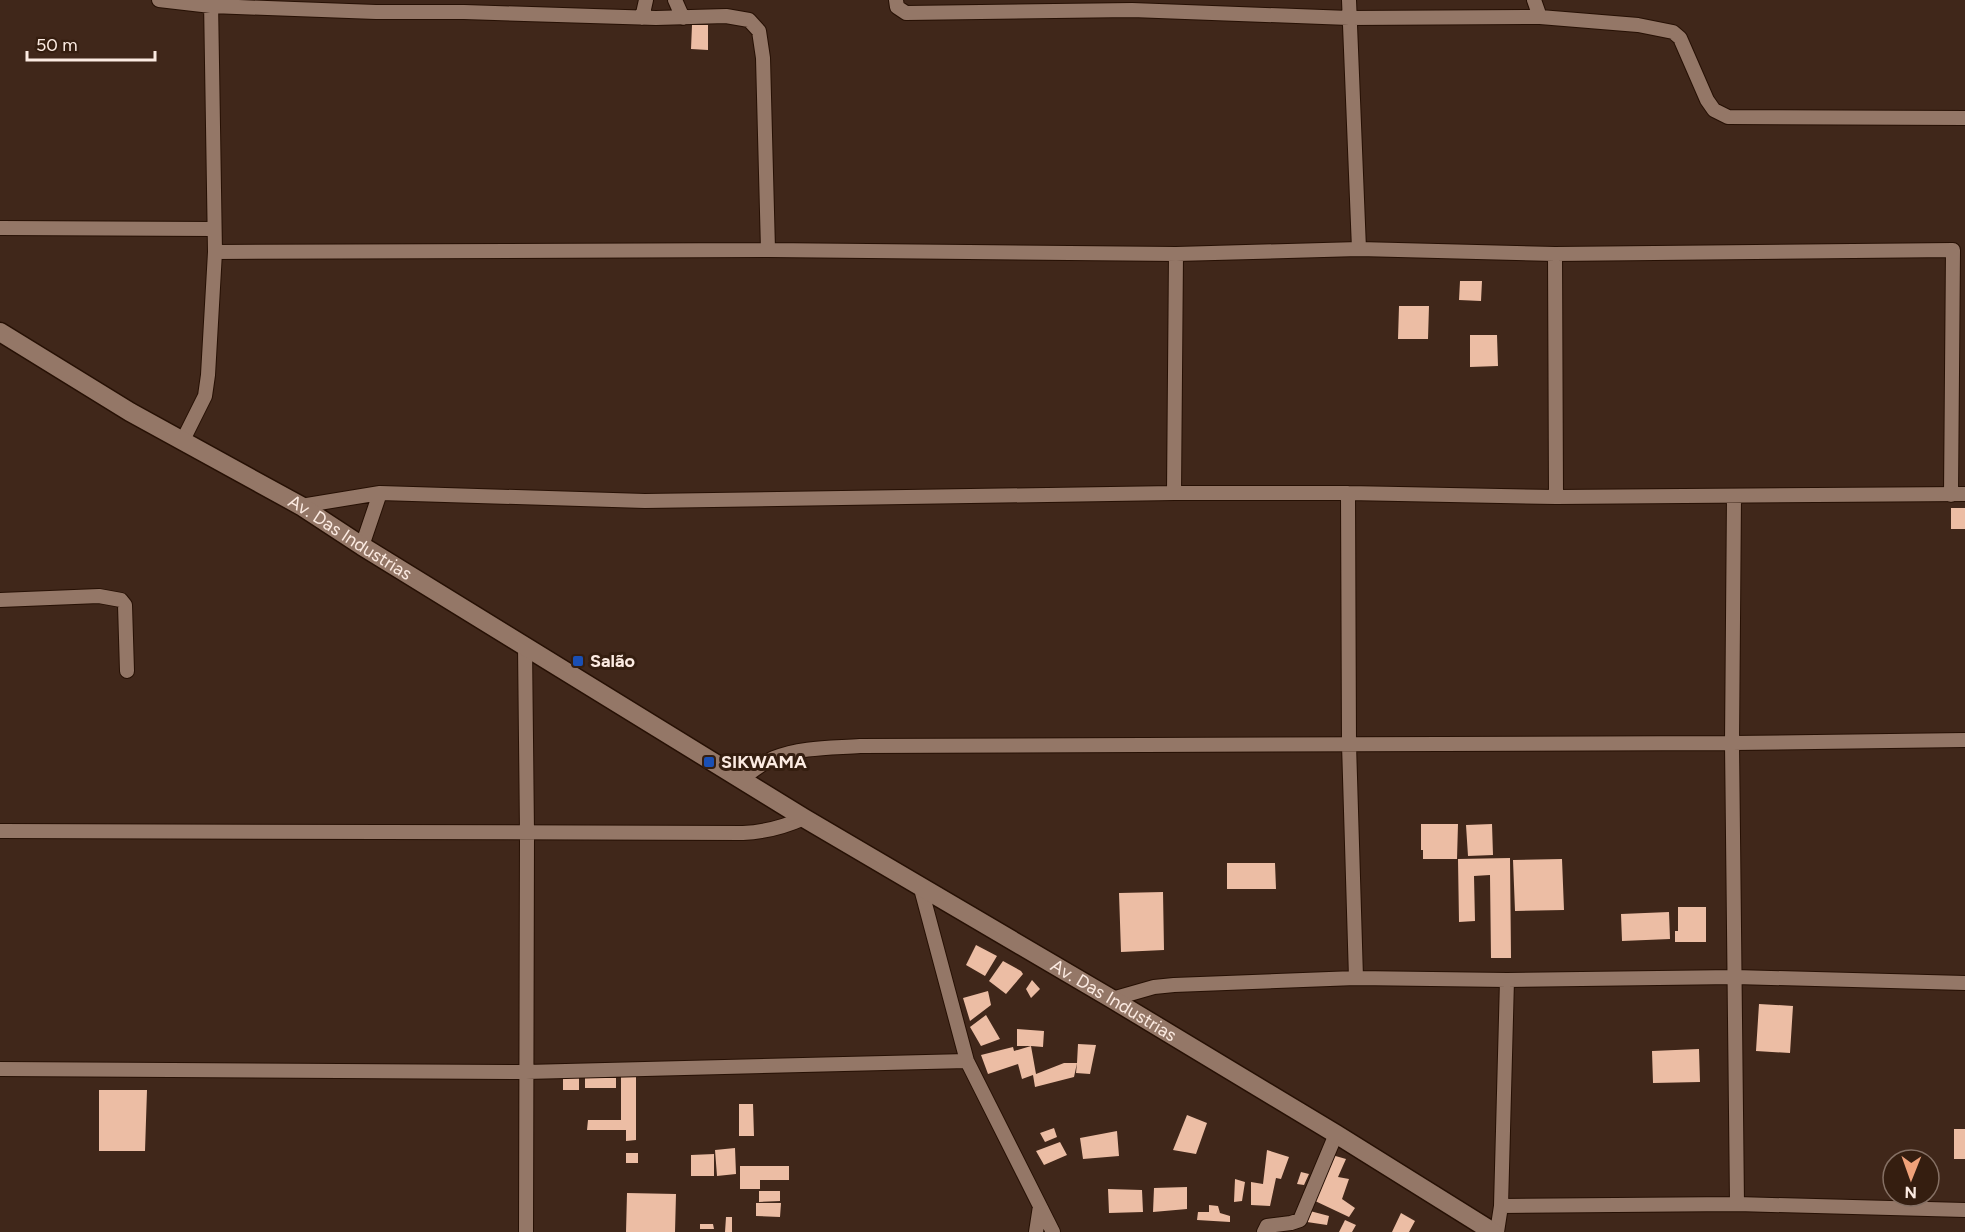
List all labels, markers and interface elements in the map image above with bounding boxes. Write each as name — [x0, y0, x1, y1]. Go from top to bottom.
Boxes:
scale bar — [27, 24, 154, 62]
text: 50 m — [36, 34, 78, 56]
street label: Av. Das Industrias — [284, 490, 416, 585]
place label: Salão — [590, 650, 635, 672]
marker: Salão — [571, 654, 585, 668]
place label: SIKWAMA — [721, 751, 807, 773]
marker: SIKWAMA — [702, 755, 716, 769]
street label: Av. Das Industrias — [1047, 954, 1180, 1046]
north arrow — [1881, 1148, 1941, 1208]
text: N — [1904, 1183, 1917, 1202]

